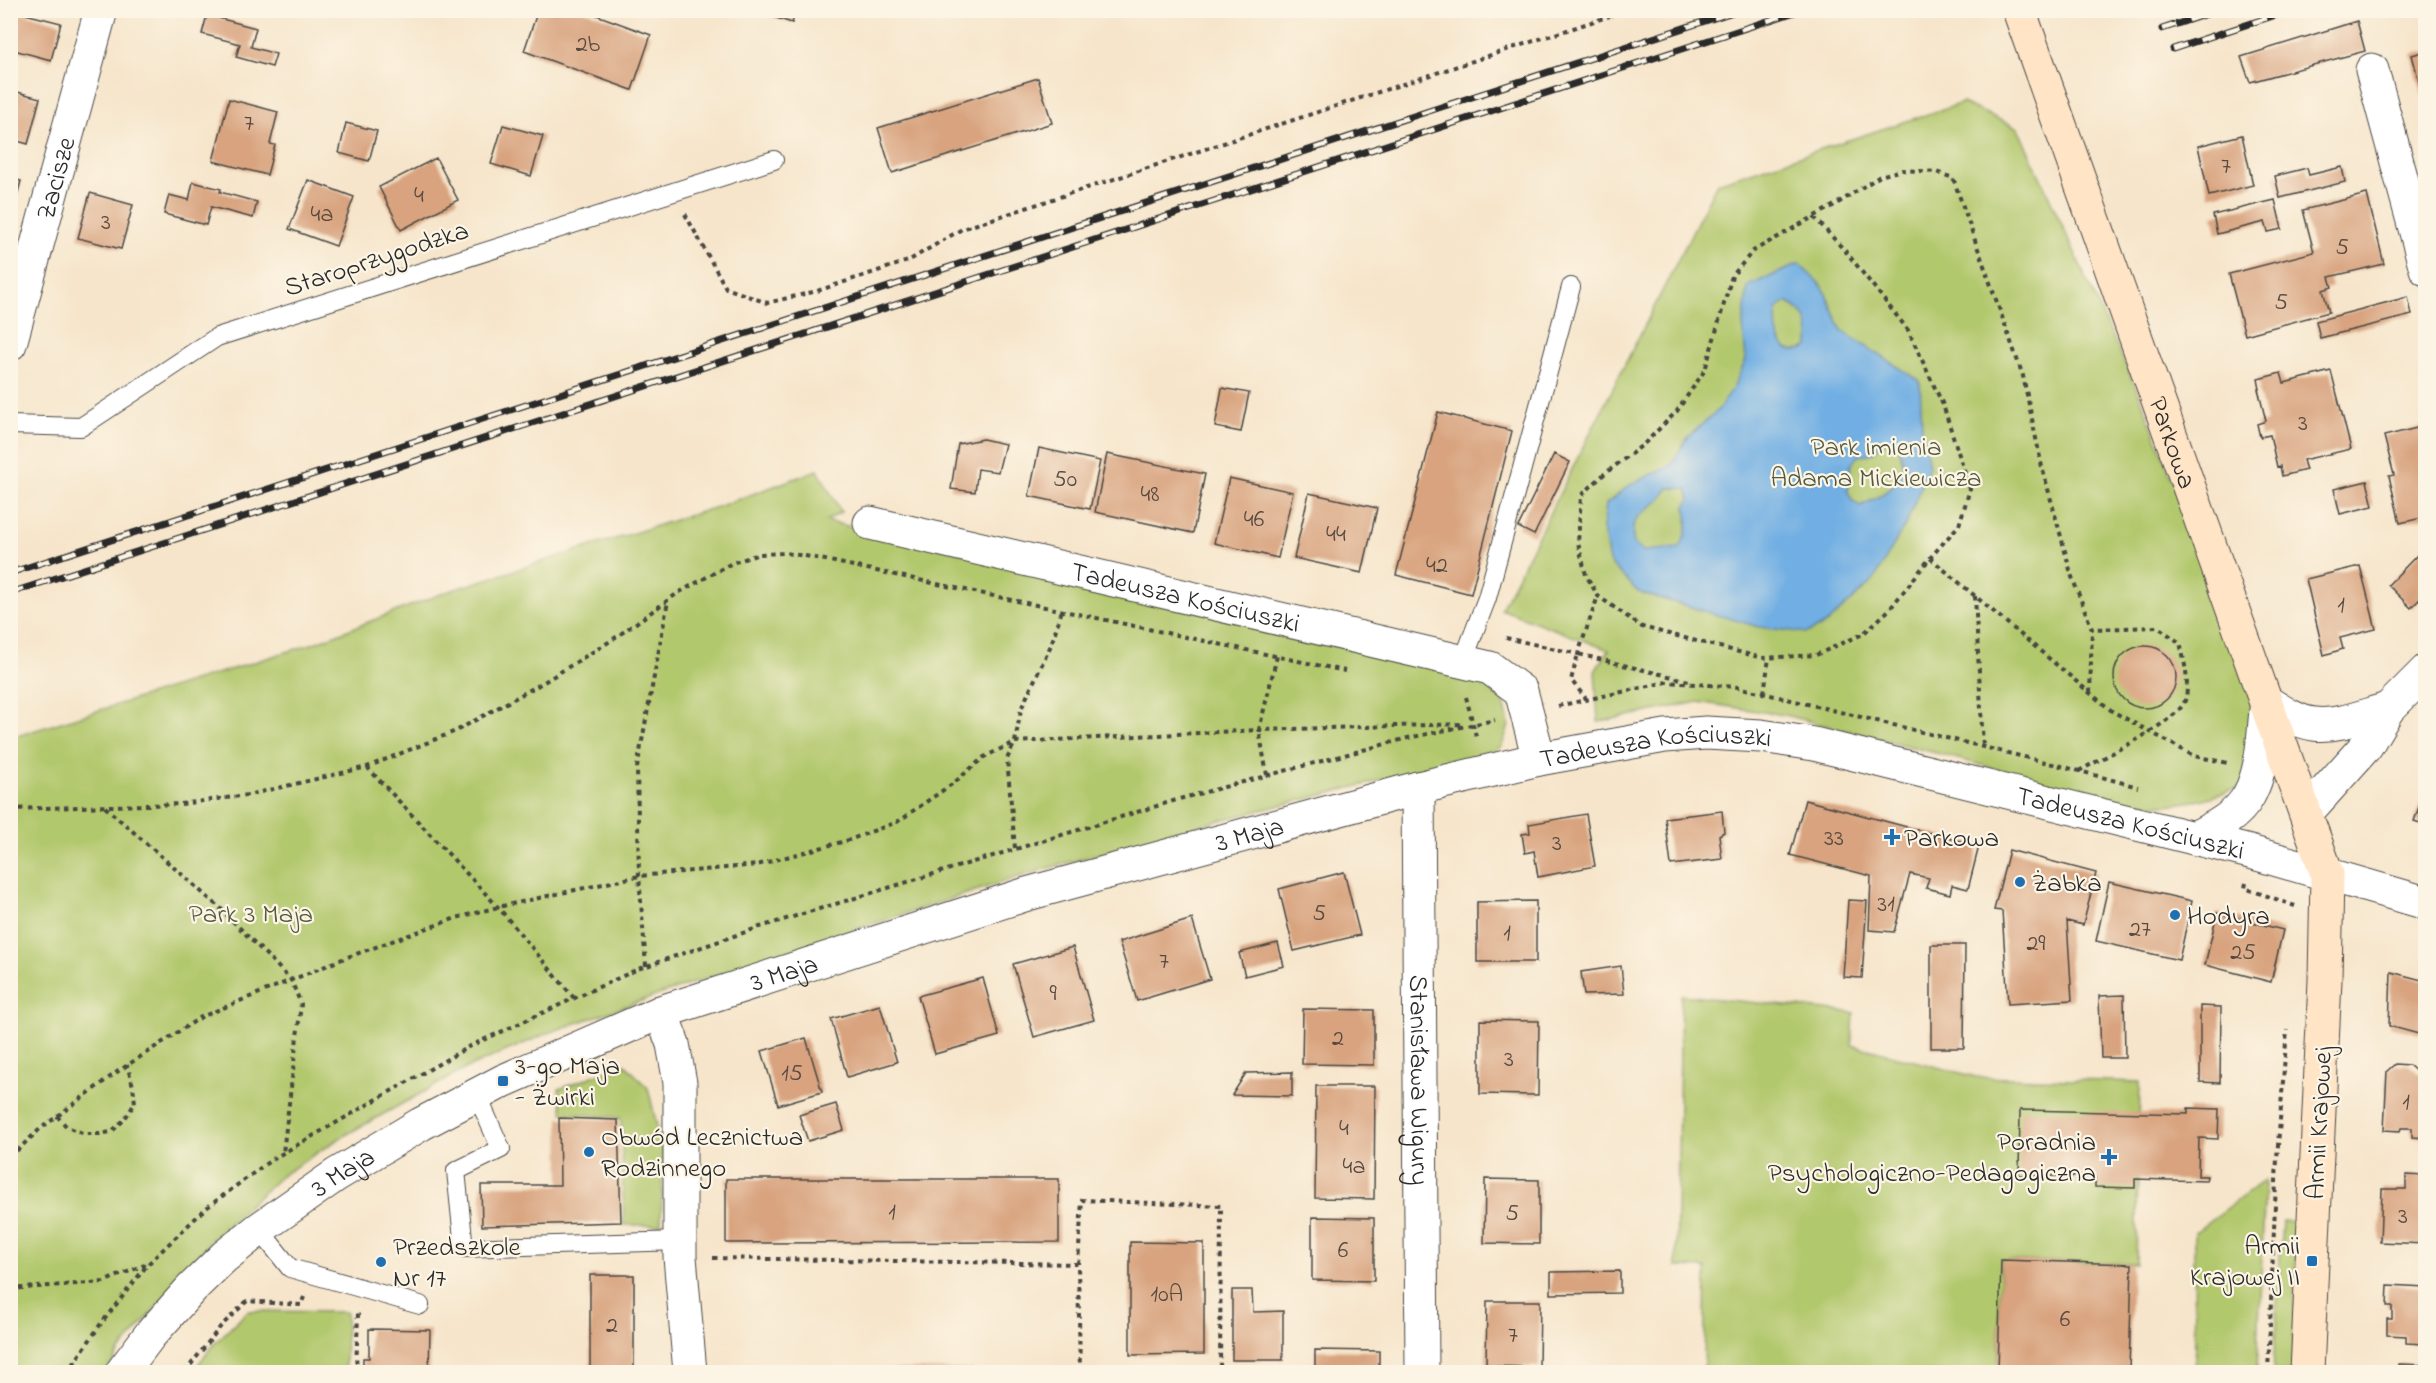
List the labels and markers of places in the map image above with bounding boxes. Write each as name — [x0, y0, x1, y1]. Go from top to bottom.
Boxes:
place label: Parkowa — [1904, 820, 1999, 859]
marker: Parkowa — [1885, 830, 1899, 844]
place label: Żabka — [2032, 865, 2102, 904]
marker: Żabka — [2013, 875, 2027, 889]
place label: Hodyra — [2187, 898, 2270, 937]
marker: Hodyra — [2168, 908, 2182, 922]
place label: 3-go Maja - Żwirki — [515, 1048, 620, 1118]
marker: 3-go Maja - Żwirki — [496, 1074, 510, 1088]
place label: Obwód Lecznictwa Rodzinnego — [601, 1119, 803, 1189]
place label: Poradnia Psychologiczno-Pedagogiczna — [1768, 1124, 2096, 1194]
marker: Obwód Lecznictwa Rodzinnego — [582, 1145, 596, 1159]
marker: Poradnia Psychologiczno-Pedagogiczna — [2100, 1148, 2118, 1166]
place label: Armii Krajowej II — [2190, 1228, 2300, 1298]
place label: Przedszkole Nr 17 — [393, 1229, 522, 1299]
marker: Armii Krajowej II — [2305, 1254, 2319, 1268]
marker: Przedszkole Nr 17 — [374, 1255, 388, 1269]

